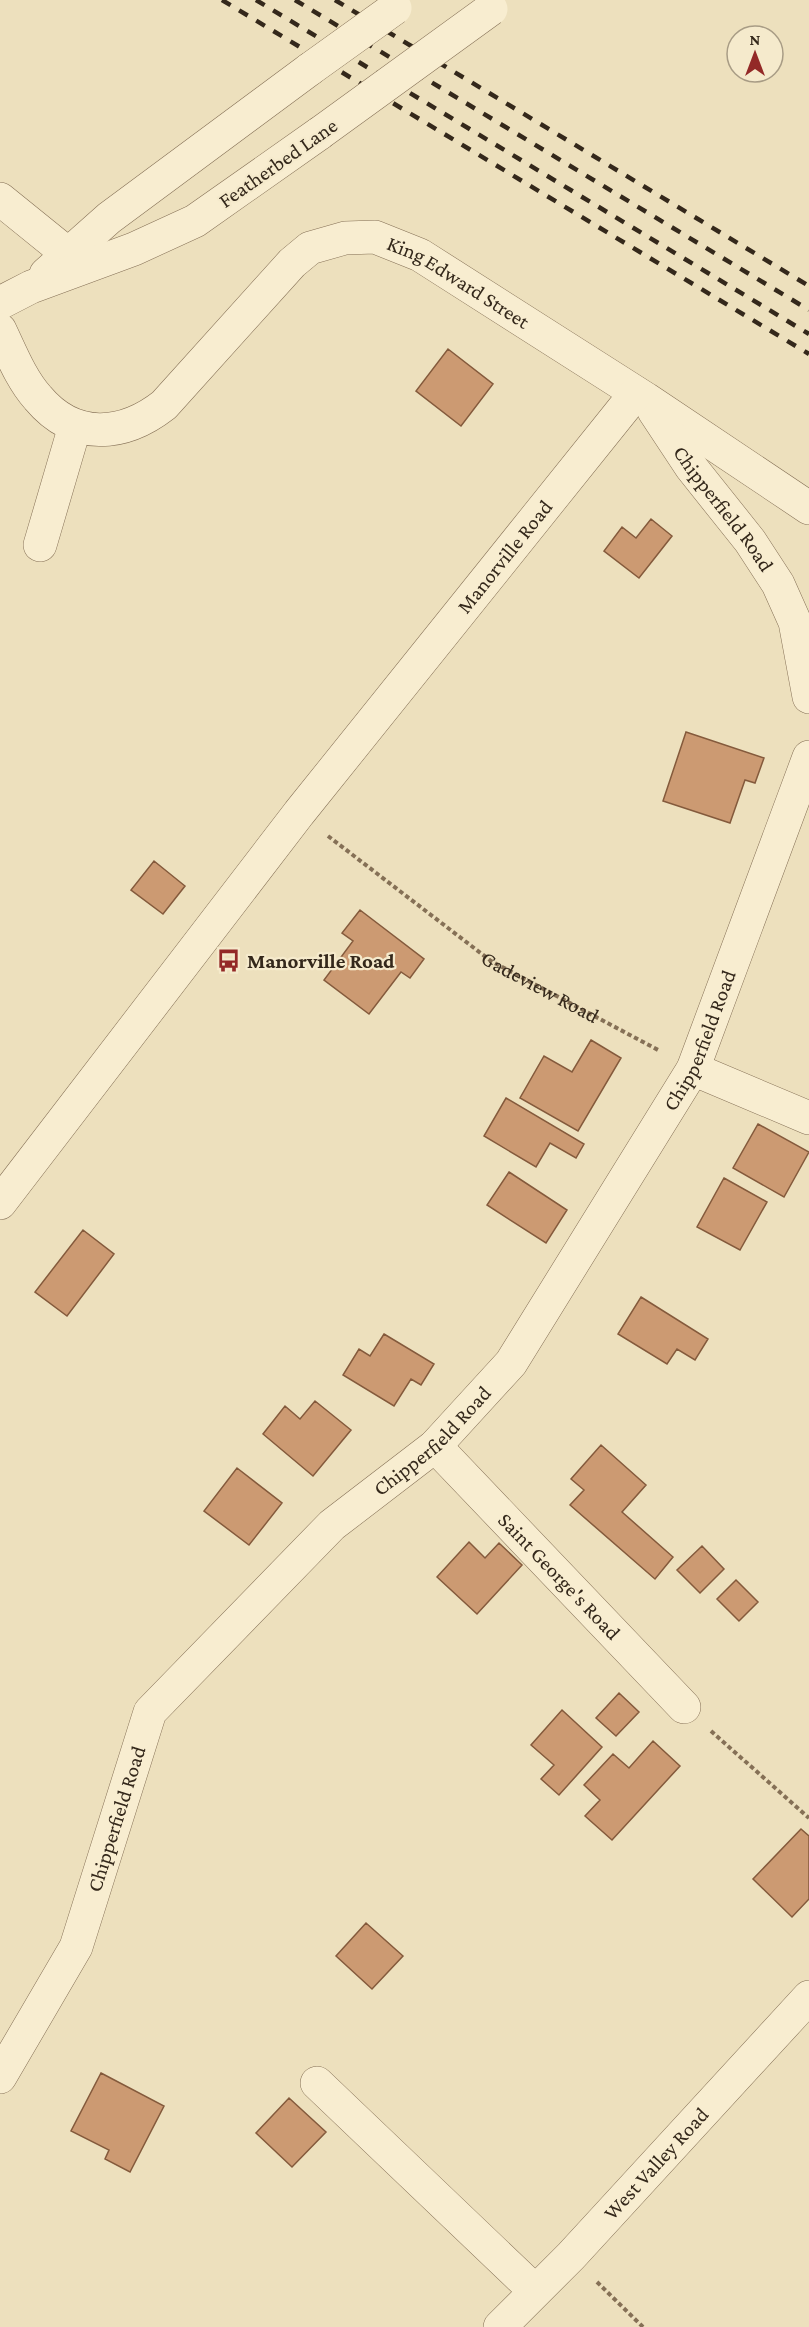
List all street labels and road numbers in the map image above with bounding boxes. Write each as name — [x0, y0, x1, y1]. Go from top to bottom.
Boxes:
street label: Featherbed Lane — [214, 113, 342, 213]
street label: King Edward Street — [384, 231, 535, 334]
street label: Chipperfield Road — [668, 441, 779, 576]
street label: Manorville Road — [452, 495, 557, 618]
street label: Gadeview Road — [476, 946, 603, 1028]
street label: Chipperfield Road — [658, 967, 741, 1115]
street label: Chipperfield Road — [369, 1381, 496, 1501]
street label: Saint George's Road — [493, 1508, 625, 1645]
street label: Chipperfield Road — [82, 1743, 151, 1895]
street label: West Valley Road — [598, 2102, 714, 2225]

